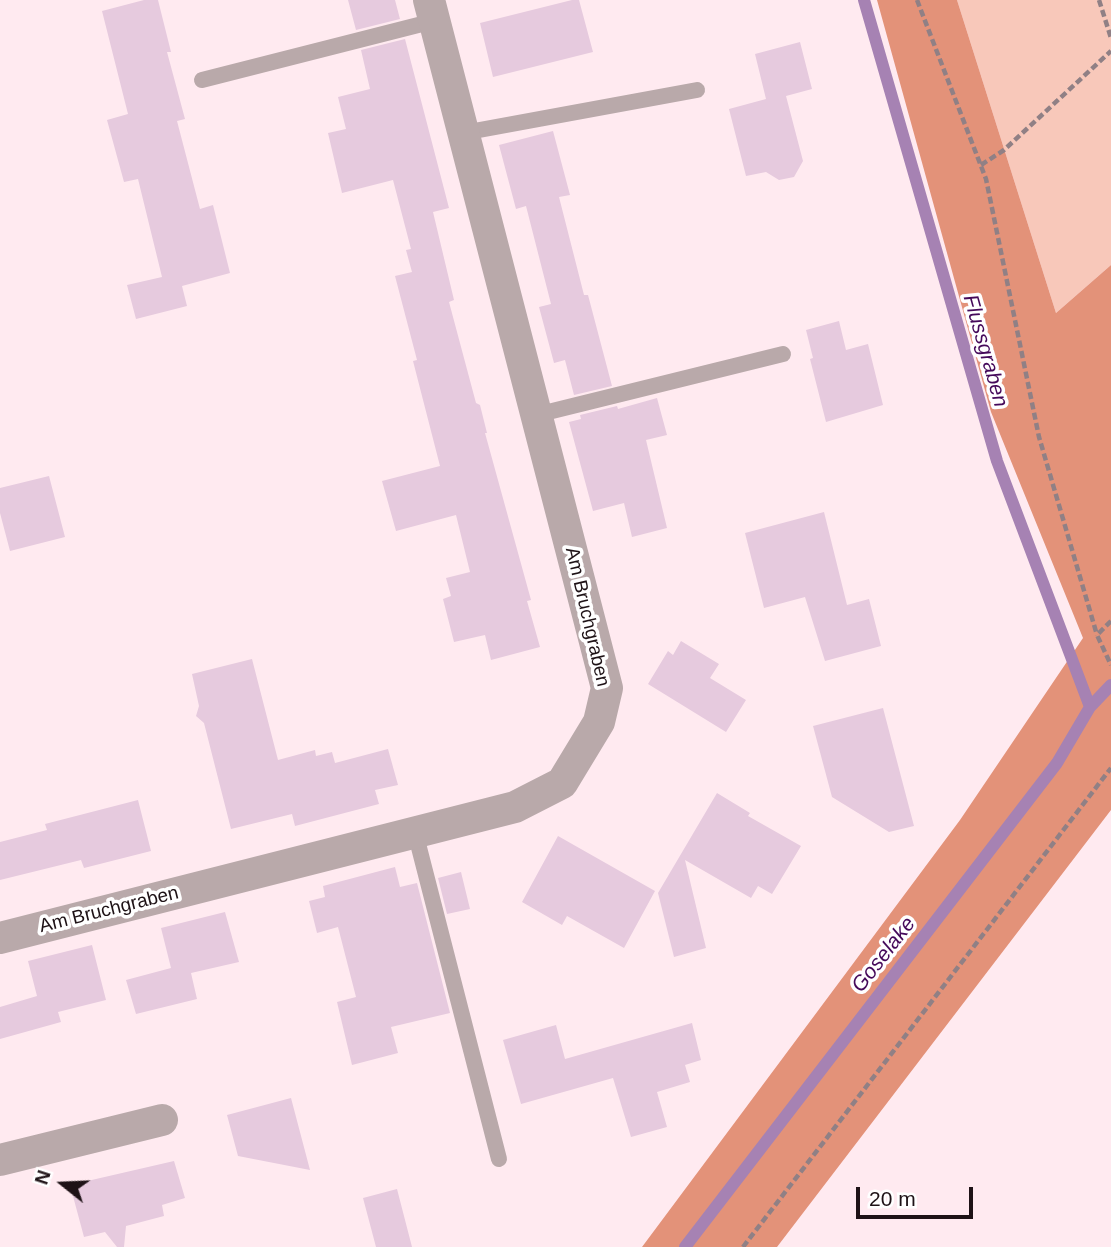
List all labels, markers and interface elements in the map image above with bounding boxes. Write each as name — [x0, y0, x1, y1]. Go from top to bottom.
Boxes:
water label: Flussgraben — [957, 292, 1013, 410]
street label: Am Bruchgraben — [560, 545, 614, 689]
street label: Am Bruchgraben — [37, 882, 181, 938]
water label: Goselake — [847, 912, 921, 998]
north arrow — [28, 1149, 98, 1219]
text: N — [30, 1168, 55, 1187]
scale bar — [859, 1174, 976, 1218]
text: 20 m — [869, 1187, 916, 1210]

